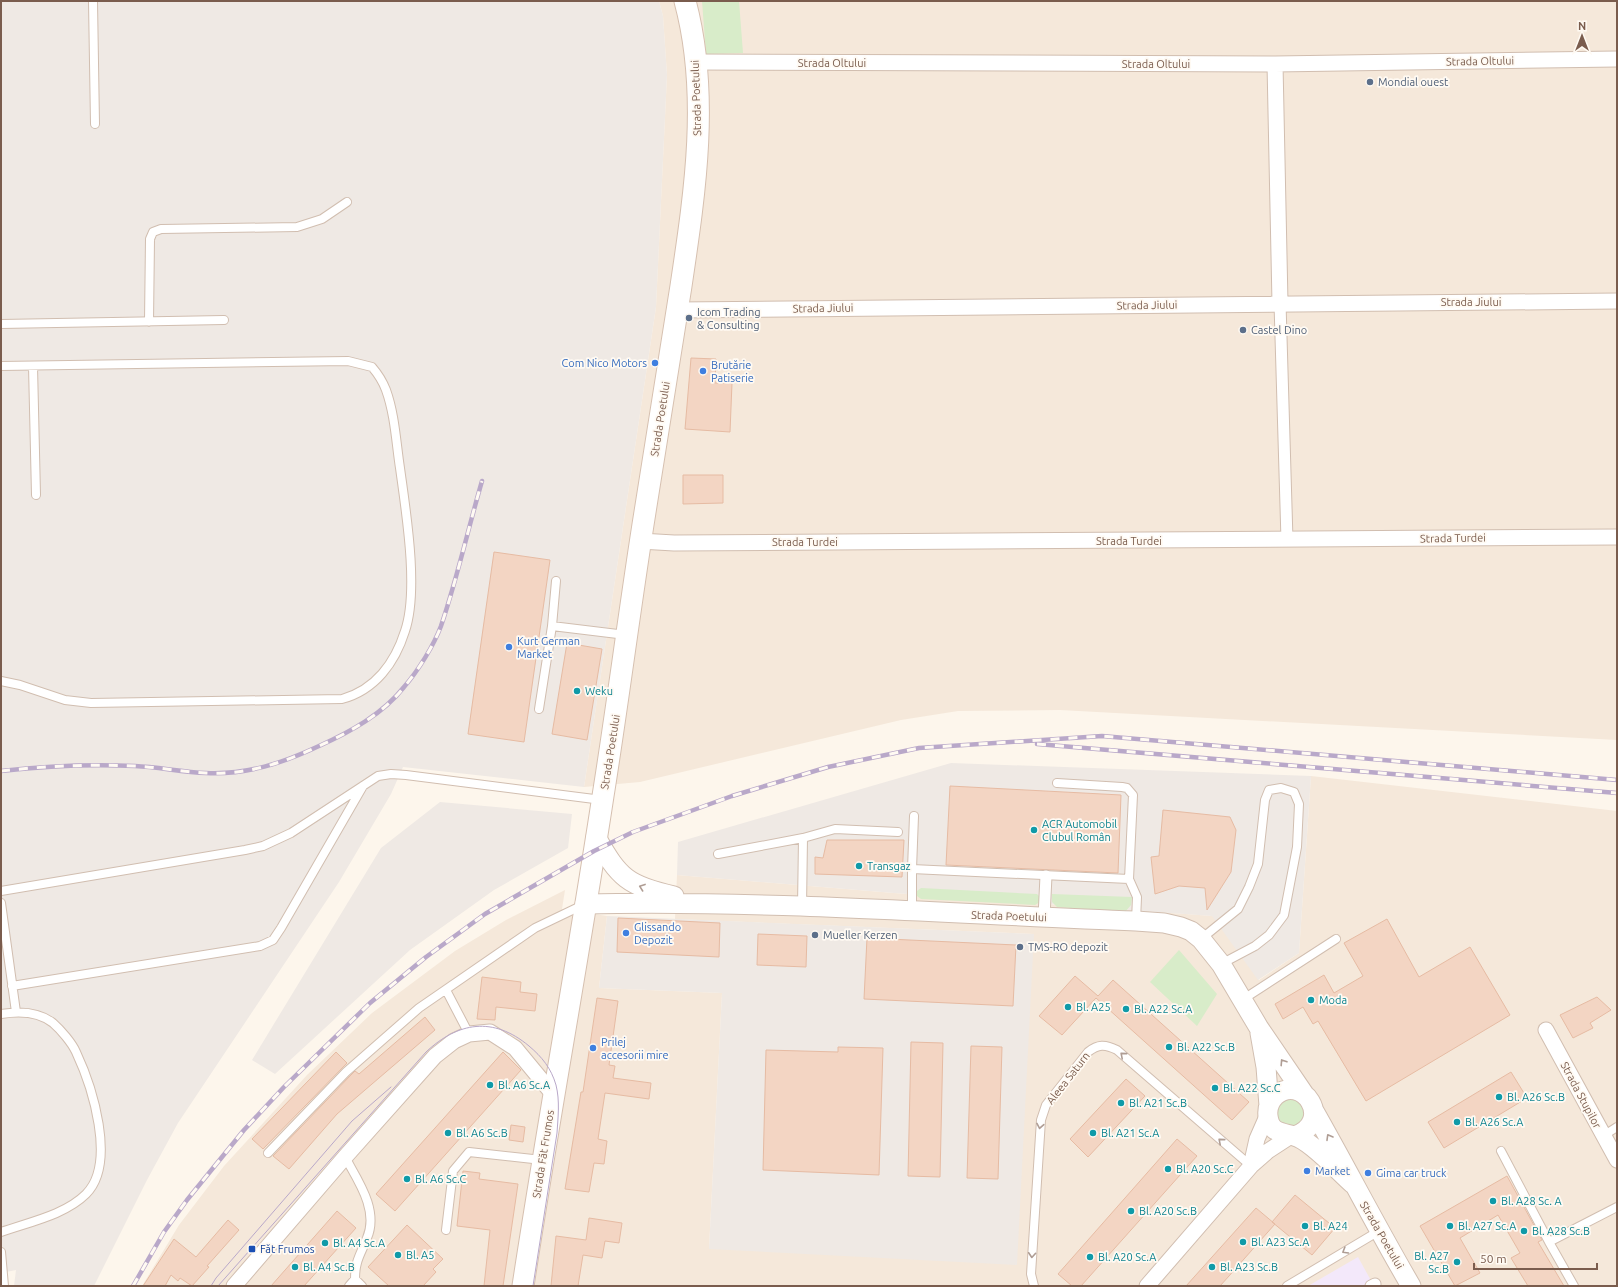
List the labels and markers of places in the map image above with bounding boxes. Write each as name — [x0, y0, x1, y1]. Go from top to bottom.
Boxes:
place label: Mondial ouest — [1378, 76, 1449, 88]
marker: Mondial ouest — [1365, 77, 1375, 87]
place label: Icom Trading & Consulting — [697, 306, 761, 331]
marker: Icom Trading & Consulting — [684, 313, 694, 323]
place label: Castel Dino — [1251, 324, 1307, 336]
marker: Castel Dino — [1238, 325, 1248, 335]
place label: Com Nico Motors — [562, 357, 647, 369]
marker: Com Nico Motors — [650, 358, 660, 368]
place label: Brutărie Patiserie — [711, 359, 754, 384]
marker: Brutărie Patiserie — [698, 366, 708, 376]
place label: Kurt German Market — [517, 635, 580, 660]
marker: Kurt German Market — [504, 642, 514, 652]
place label: Weku — [585, 685, 613, 697]
marker: Weku — [572, 686, 582, 696]
place label: ACR Automobil Clubul Român — [1042, 818, 1117, 843]
marker: ACR Automobil Clubul Român — [1029, 825, 1039, 835]
place label: Transgaz — [867, 860, 911, 872]
marker: Transgaz — [854, 861, 864, 871]
place label: Glissando Depozit — [634, 921, 681, 946]
marker: Glissando Depozit — [621, 928, 631, 938]
place label: Mueller Kerzen — [823, 929, 898, 941]
marker: Mueller Kerzen — [810, 930, 820, 940]
place label: TMS-RO depozit — [1028, 941, 1109, 953]
marker: TMS-RO depozit — [1015, 942, 1025, 952]
place label: Moda — [1319, 994, 1347, 1006]
marker: Moda — [1306, 995, 1316, 1005]
place label: Bl. A25 — [1076, 1001, 1111, 1013]
marker: Bl. A25 — [1063, 1002, 1073, 1012]
place label: Bl. A22 Sc.A — [1134, 1003, 1193, 1015]
marker: Bl. A22 Sc.A — [1121, 1004, 1131, 1014]
place label: Prilej accesorii mire — [601, 1036, 669, 1061]
place label: Bl. A22 Sc.B — [1177, 1041, 1235, 1053]
marker: Bl. A22 Sc.B — [1164, 1042, 1174, 1052]
marker: Prilej accesorii mire — [588, 1043, 598, 1053]
place label: Bl. A6 Sc.A — [498, 1079, 551, 1091]
marker: Bl. A6 Sc.A — [485, 1080, 495, 1090]
place label: Bl. A22 Sc.C — [1223, 1082, 1281, 1094]
marker: Bl. A22 Sc.C — [1210, 1083, 1220, 1093]
place label: Bl. A26 Sc.B — [1507, 1091, 1565, 1103]
marker: Bl. A26 Sc.B — [1494, 1092, 1504, 1102]
place label: Bl. A21 Sc.B — [1129, 1097, 1187, 1109]
marker: Bl. A21 Sc.B — [1116, 1098, 1126, 1108]
place label: Bl. A26 Sc.A — [1465, 1116, 1524, 1128]
marker: Bl. A26 Sc.A — [1452, 1117, 1462, 1127]
place label: Bl. A6 Sc.B — [456, 1127, 508, 1139]
place label: Bl. A21 Sc.A — [1101, 1127, 1160, 1139]
marker: Bl. A6 Sc.B — [443, 1128, 453, 1138]
marker: Bl. A21 Sc.A — [1088, 1128, 1098, 1138]
place label: Bl. A20 Sc.C — [1176, 1163, 1234, 1175]
marker: Bl. A20 Sc.C — [1163, 1164, 1173, 1174]
place label: Market — [1315, 1165, 1351, 1177]
marker: Market — [1302, 1166, 1312, 1176]
place label: Gima car truck — [1376, 1167, 1447, 1179]
marker: Gima car truck — [1363, 1168, 1373, 1178]
place label: Bl. A6 Sc.C — [415, 1173, 466, 1185]
marker: Bl. A6 Sc.C — [402, 1174, 412, 1184]
place label: Bl. A28 Sc. A — [1501, 1195, 1562, 1207]
marker: Bl. A28 Sc. A — [1488, 1196, 1498, 1206]
place label: Bl. A20 Sc.B — [1139, 1205, 1197, 1217]
marker: Bl. A20 Sc.B — [1126, 1206, 1136, 1216]
place label: Bl. A24 — [1313, 1220, 1348, 1232]
place label: Bl. A27 Sc.A — [1458, 1220, 1517, 1232]
marker: Bl. A24 — [1300, 1221, 1310, 1231]
marker: Bl. A27 Sc.A — [1445, 1221, 1455, 1231]
place label: Bl. A28 Sc.B — [1532, 1225, 1590, 1237]
marker: Bl. A28 Sc.B — [1519, 1226, 1529, 1236]
place label: Bl. A23 Sc.A — [1251, 1236, 1310, 1248]
place label: Bl. A4 Sc.A — [333, 1237, 386, 1249]
marker: Bl. A23 Sc.A — [1238, 1237, 1248, 1247]
marker: Bl. A4 Sc.A — [320, 1238, 330, 1248]
place label: Făt Frumos — [260, 1243, 315, 1255]
marker: Făt Frumos — [247, 1244, 257, 1254]
place label: Bl. A5 — [406, 1249, 434, 1261]
marker: Bl. A5 — [393, 1250, 403, 1260]
place label: Bl. A27 Sc.B — [1414, 1250, 1449, 1275]
place label: Bl. A20 Sc.A — [1098, 1251, 1157, 1263]
marker: Bl. A20 Sc.A — [1085, 1252, 1095, 1262]
marker: Bl. A27 Sc.B — [1452, 1257, 1462, 1267]
place label: Bl. A4 Sc.B — [303, 1261, 355, 1273]
place label: Bl. A23 Sc.B — [1220, 1261, 1278, 1273]
marker: Bl. A4 Sc.B — [290, 1262, 300, 1272]
marker: Bl. A23 Sc.B — [1207, 1262, 1217, 1272]

